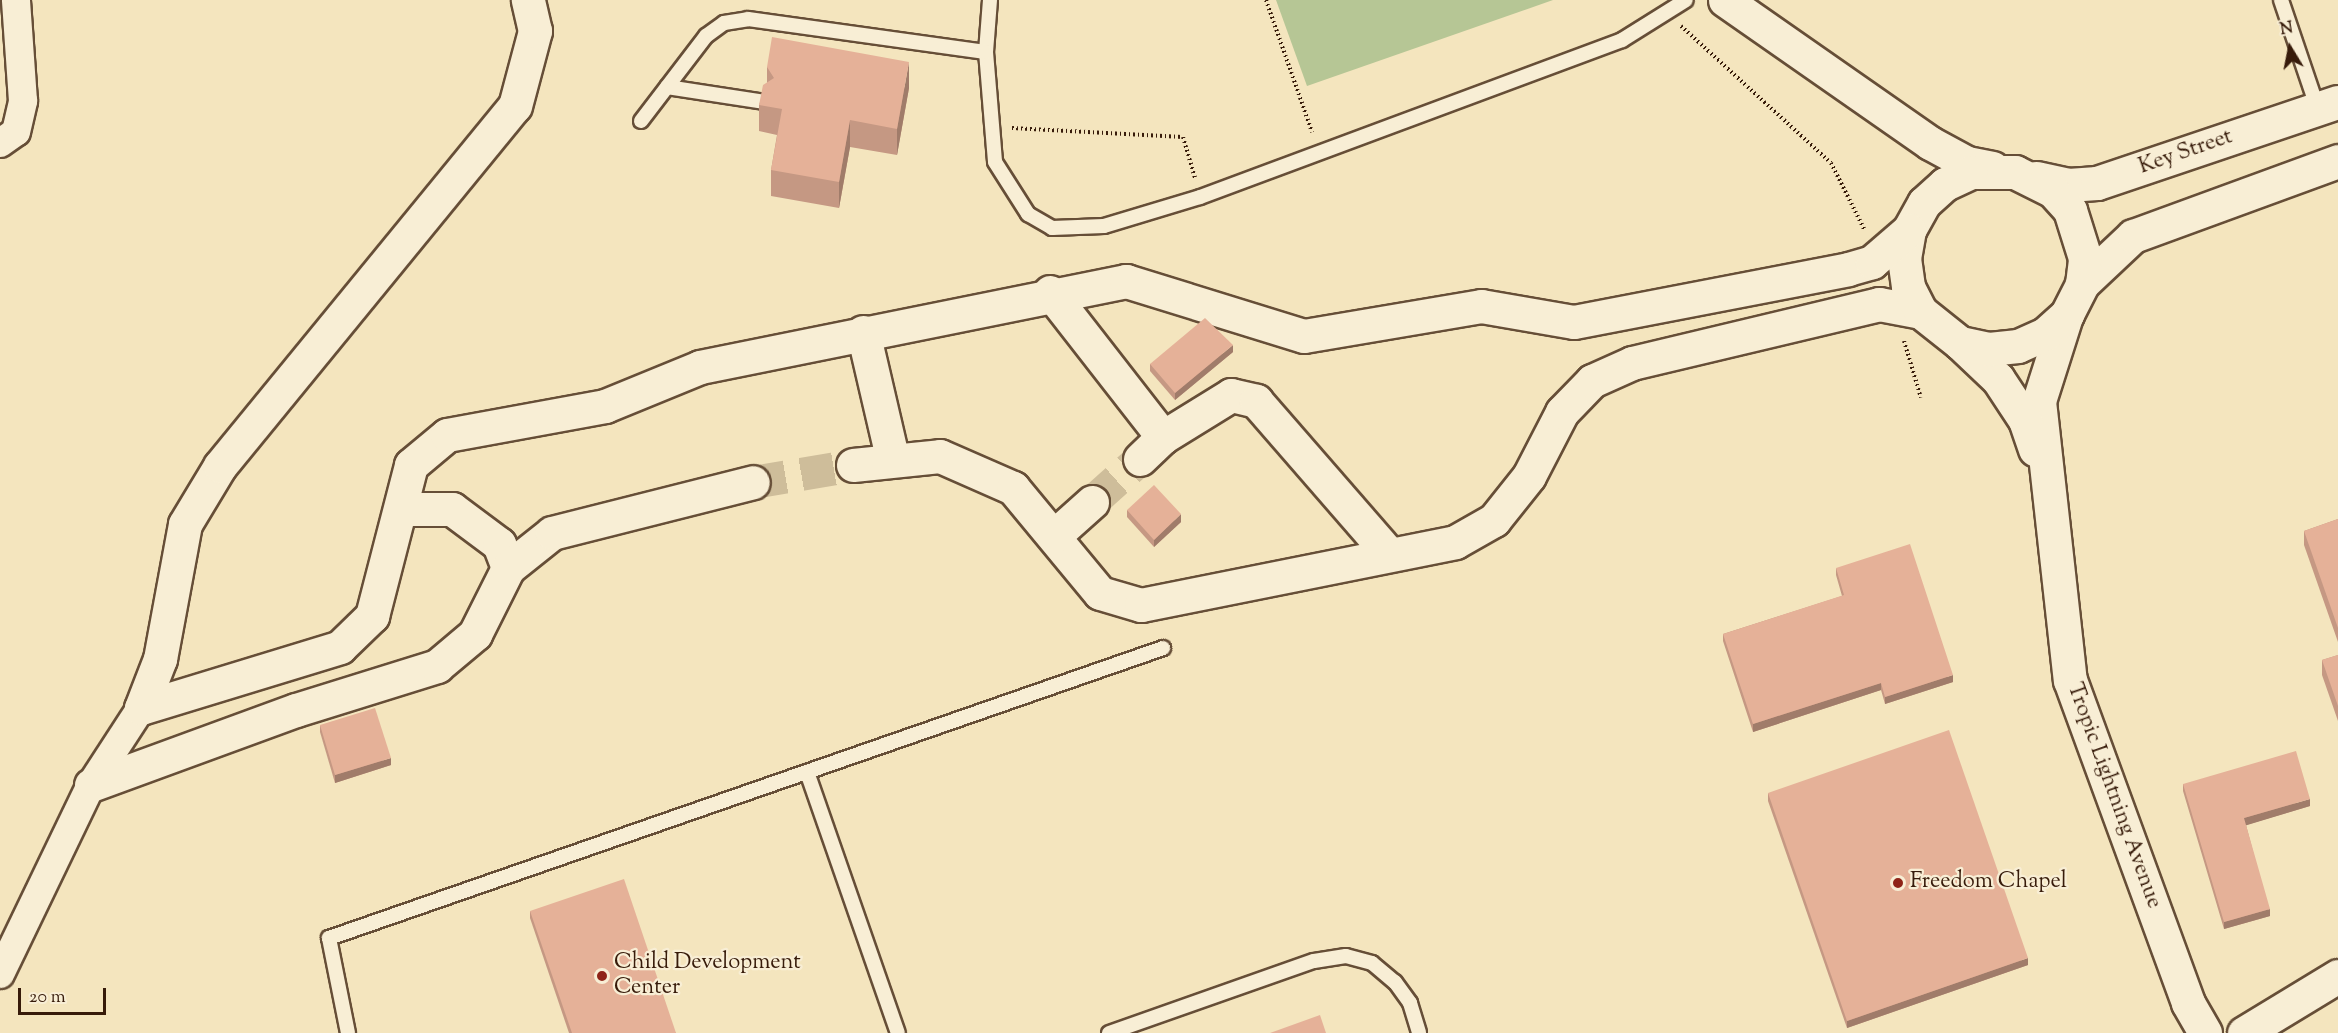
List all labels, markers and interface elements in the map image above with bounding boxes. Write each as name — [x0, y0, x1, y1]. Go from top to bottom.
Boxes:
text: N — [2278, 17, 2295, 42]
north arrow — [2260, 18, 2320, 78]
street label: Key Street — [2136, 125, 2236, 181]
street label: Tropic Lightning Avenue — [2060, 680, 2166, 912]
place label: Freedom Chapel — [1910, 870, 2067, 896]
marker: Freedom Chapel — [1891, 876, 1905, 890]
place label: Child Development Center — [614, 950, 801, 1002]
marker: Child Development Center — [595, 969, 609, 983]
scale bar — [21, 976, 110, 1014]
text: 20 m — [29, 985, 66, 1011]

